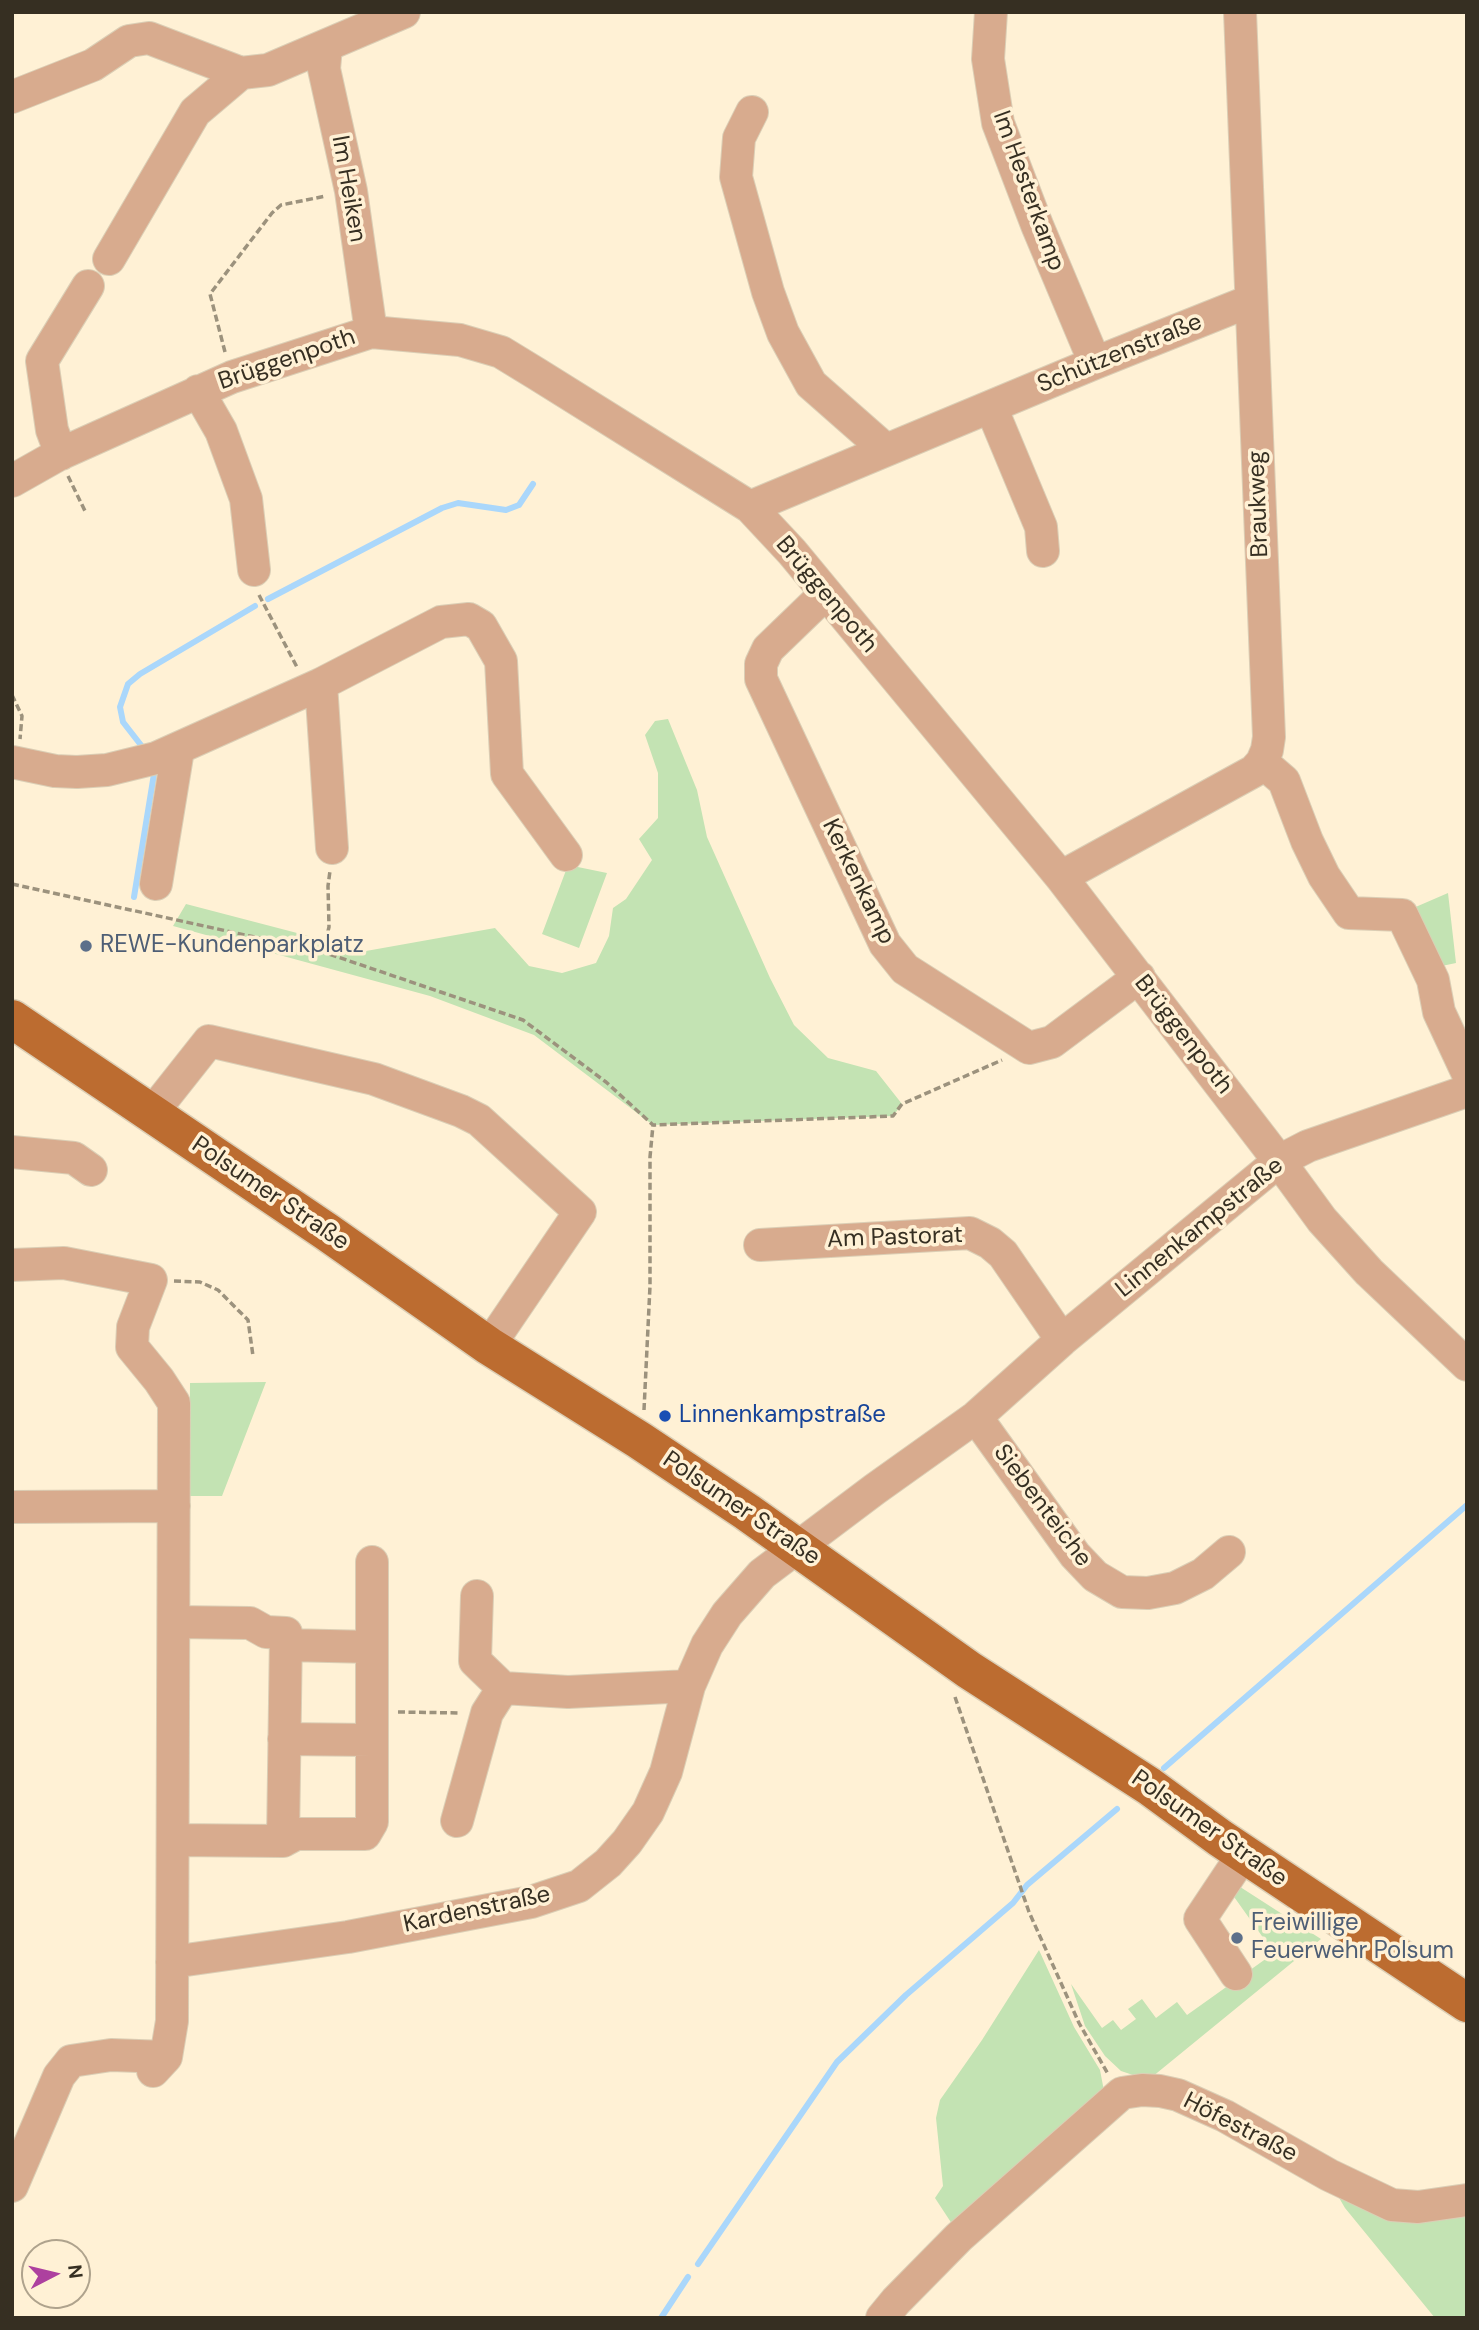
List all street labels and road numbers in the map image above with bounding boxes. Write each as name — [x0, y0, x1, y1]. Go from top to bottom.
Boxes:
street label: Im Hesterkamp — [986, 107, 1070, 275]
street label: Im Heiken — [324, 133, 372, 245]
street label: Schützenstraße — [1033, 308, 1207, 400]
street label: Brüggenpoth — [215, 323, 359, 397]
street label: Braukweg — [1243, 450, 1275, 558]
street label: Brüggenpoth — [769, 531, 883, 659]
street label: Kerkenkamp — [815, 815, 901, 949]
street label: Brüggenpoth — [1128, 970, 1238, 1100]
street label: Polsumer Straße — [186, 1131, 354, 1257]
street label: Linnenkampstraße — [1111, 1152, 1289, 1304]
street label: Am Pastorat — [827, 1221, 963, 1255]
street label: Siebenteiche — [987, 1439, 1097, 1573]
street label: Polsumer Straße — [657, 1446, 825, 1572]
street label: Polsumer Straße — [1126, 1765, 1292, 1893]
street label: Kardenstraße — [401, 1880, 553, 1940]
street label: Höfestraße — [1178, 2087, 1302, 2169]

